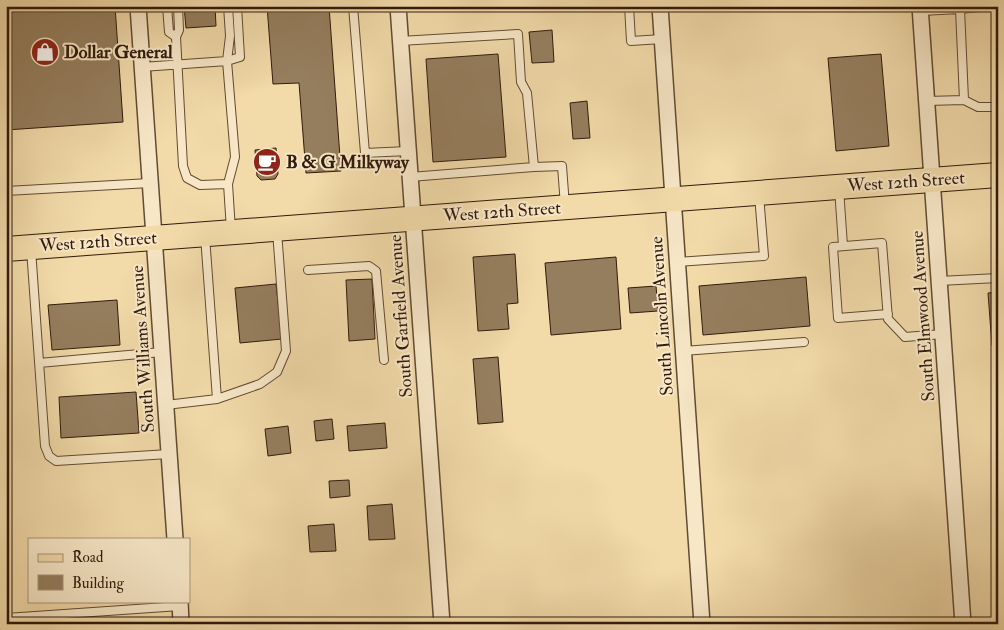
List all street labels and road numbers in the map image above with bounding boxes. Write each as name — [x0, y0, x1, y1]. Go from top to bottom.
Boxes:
street label: West 12th Street — [845, 166, 966, 198]
street label: West 12th Street — [441, 196, 562, 228]
street label: West 12th Street — [37, 226, 158, 258]
street label: South Elmwood Avenue — [906, 229, 940, 402]
street label: South Garfield Avenue — [384, 233, 418, 398]
street label: South Lincoln Avenue — [645, 235, 679, 396]
street label: South Williams Avenue — [126, 264, 160, 433]

